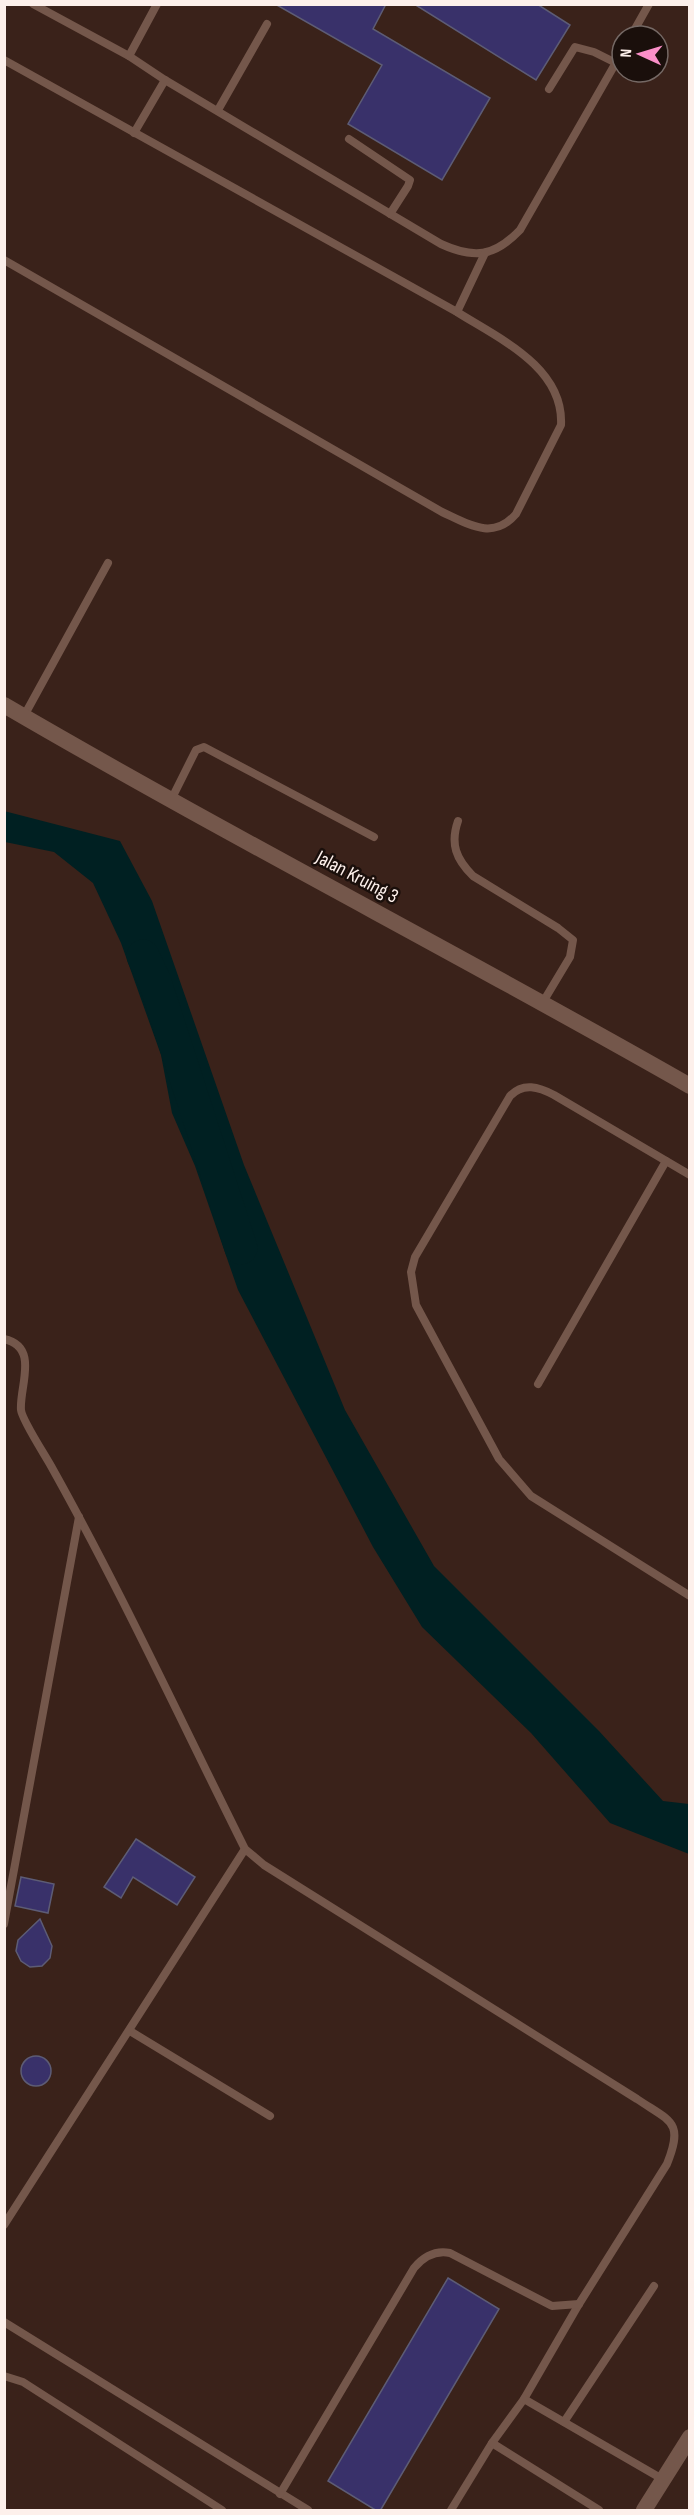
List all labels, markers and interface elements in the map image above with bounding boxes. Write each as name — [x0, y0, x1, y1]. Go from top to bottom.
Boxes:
north arrow — [610, 24, 670, 84]
text: N — [617, 48, 636, 58]
street label: Jalan Kruing 3 — [311, 845, 402, 909]

